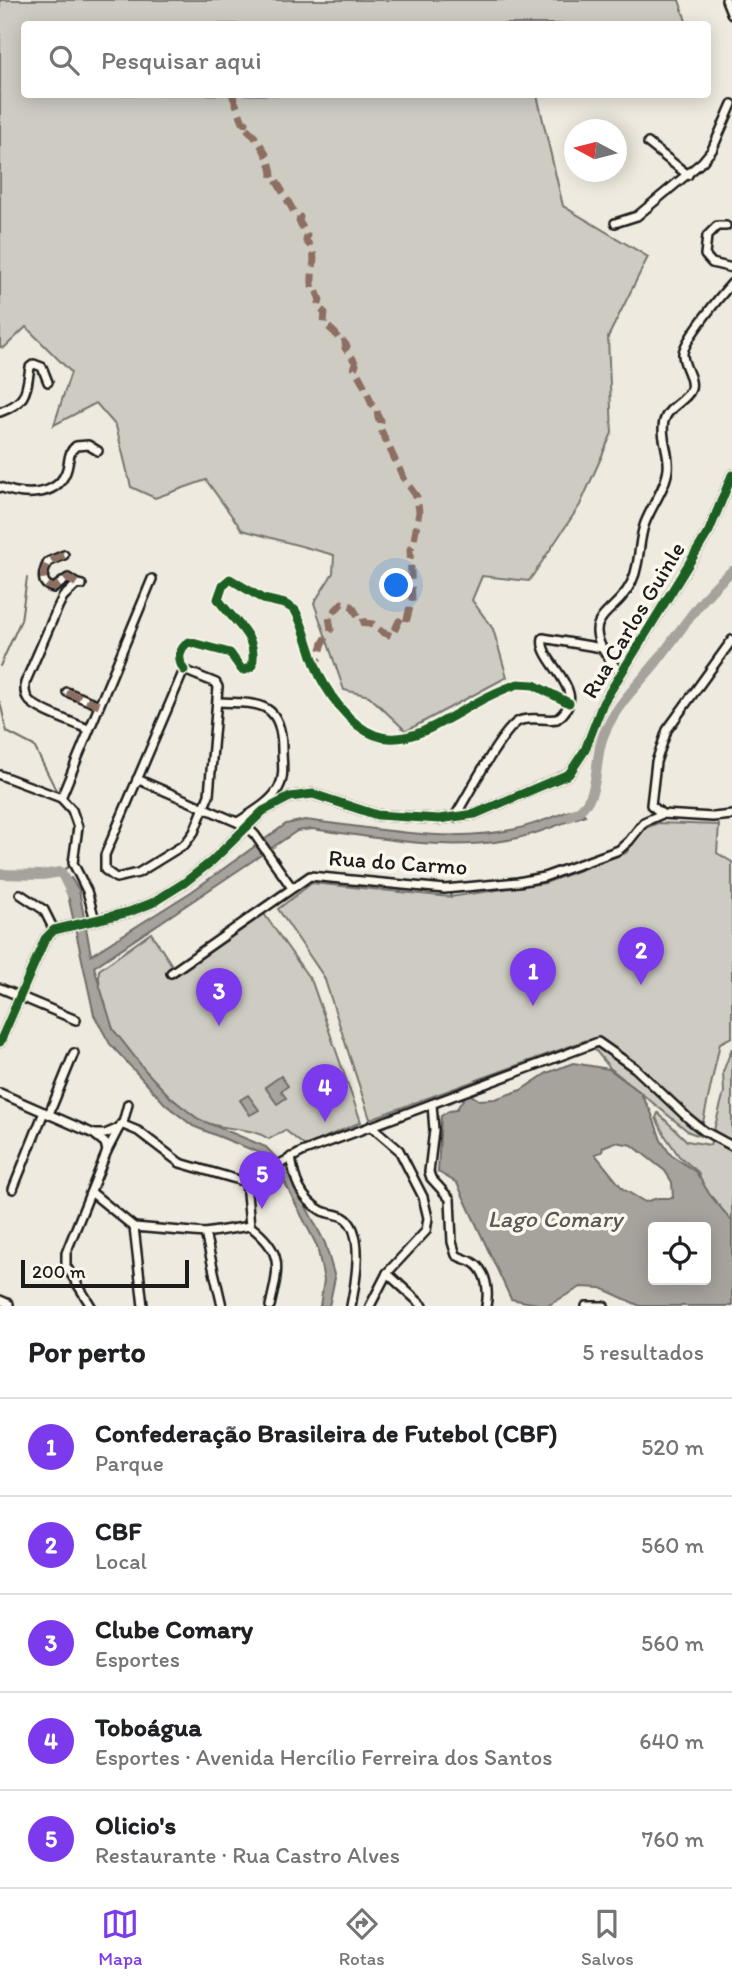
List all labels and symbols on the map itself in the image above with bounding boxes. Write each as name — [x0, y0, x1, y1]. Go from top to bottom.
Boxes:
north arrow — [564, 119, 627, 182]
street label: Rua Carlos Guinle — [575, 537, 691, 703]
your location — [379, 568, 413, 602]
street label: Rua do Carmo — [328, 843, 468, 881]
pin: 2 — [618, 927, 664, 985]
pin: 1 — [510, 948, 556, 1006]
pin: 3 — [196, 968, 242, 1026]
pin: 4 — [302, 1064, 348, 1122]
pin: 5 — [239, 1151, 285, 1209]
water label: Lago Comary — [488, 1204, 625, 1233]
scale bar — [21, 1257, 189, 1289]

